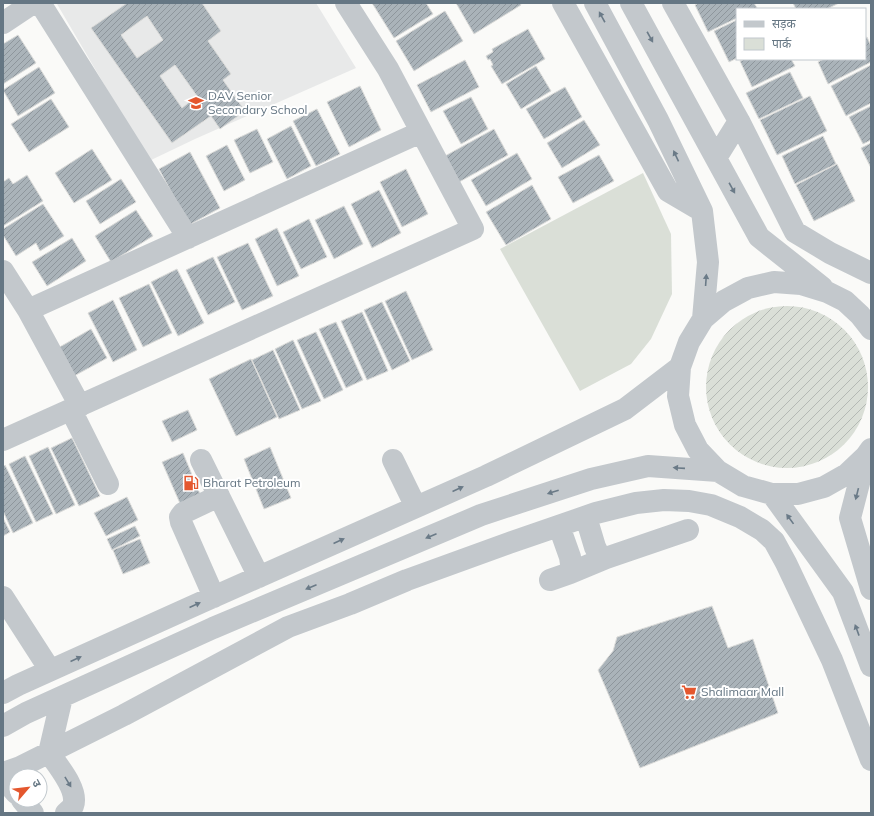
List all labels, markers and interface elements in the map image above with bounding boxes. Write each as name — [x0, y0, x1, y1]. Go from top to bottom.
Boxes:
legend — [736, 8, 866, 60]
one-way arrow — [599, 11, 606, 22]
text: सड़क — [772, 16, 797, 31]
one-way arrow — [646, 31, 653, 43]
text: पार्क — [772, 36, 792, 51]
place label: DAV Senior Secondary School — [208, 88, 307, 117]
school or university icon: DAV Senior Secondary School — [187, 94, 205, 112]
one-way arrow — [673, 151, 679, 162]
one-way arrow — [729, 182, 736, 194]
one-way arrow — [703, 274, 710, 286]
one-way arrow — [673, 465, 685, 472]
fuel station icon: Bharat Petroleum — [182, 474, 200, 492]
place label: Bharat Petroleum — [203, 475, 300, 490]
one-way arrow — [453, 486, 464, 492]
one-way arrow — [853, 487, 859, 500]
one-way arrow — [546, 489, 558, 495]
one-way arrow — [786, 514, 795, 525]
one-way arrow — [424, 534, 436, 540]
one-way arrow — [334, 538, 346, 544]
one-way arrow — [305, 583, 317, 590]
one-way arrow — [189, 602, 200, 608]
one-way arrow — [854, 623, 860, 635]
one-way arrow — [71, 656, 82, 662]
supermarket icon: Shalimaar Mall — [680, 683, 698, 701]
place label: Shalimaar Mall — [701, 684, 784, 699]
north arrow — [8, 768, 48, 808]
one-way arrow — [65, 776, 72, 788]
text: उ — [29, 777, 45, 790]

